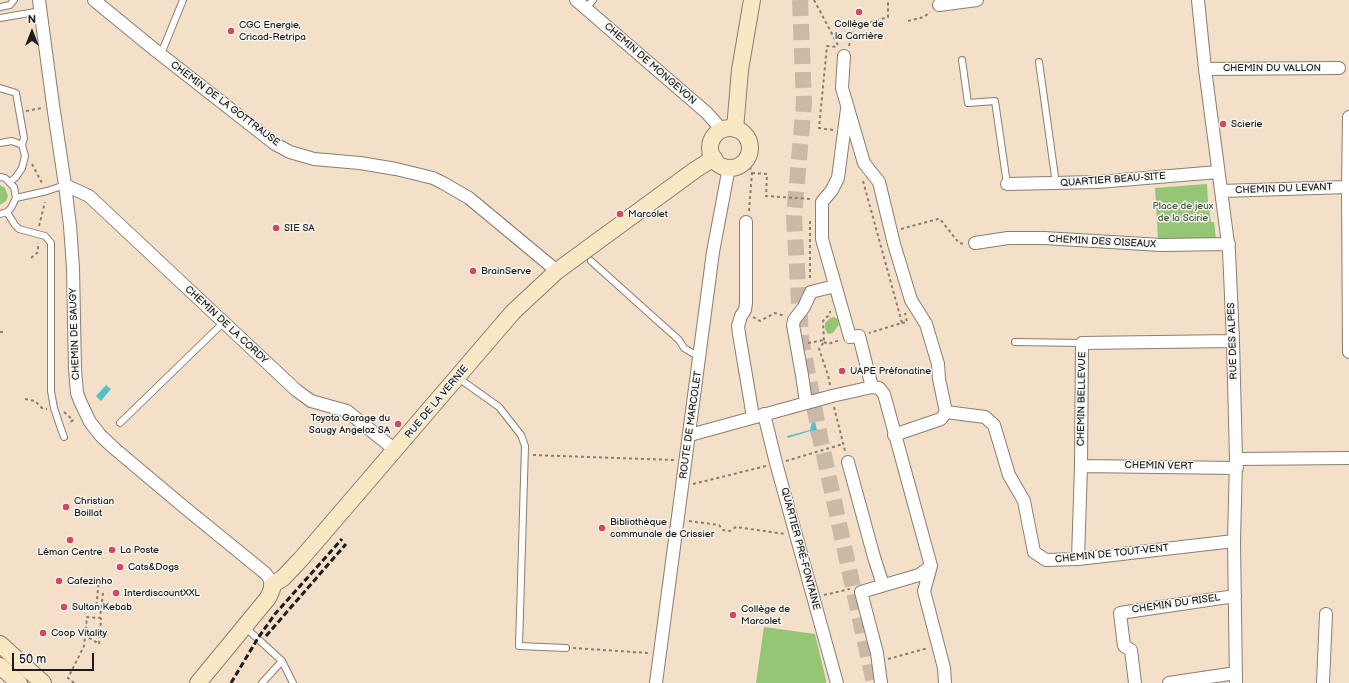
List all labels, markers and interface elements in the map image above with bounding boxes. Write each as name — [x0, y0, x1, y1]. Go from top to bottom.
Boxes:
marker: Collège de la Carrière — [854, 7, 864, 17]
north arrow — [12, 12, 52, 52]
text: N — [28, 13, 36, 26]
place label: Collège de la Carrière — [834, 18, 884, 42]
place label: CGC Energie, Cricad-Retripa — [239, 19, 306, 42]
street label: CHEMIN DE MONGEVON — [601, 21, 699, 107]
marker: CGC Energie, Cricad-Retripa — [226, 26, 236, 36]
street label: CHEMIN DE LA GOTTRAUSE — [168, 59, 282, 149]
street label: CHEMIN DU VALLON — [1223, 62, 1321, 74]
place label: Scierie — [1231, 118, 1263, 130]
marker: Scierie — [1218, 119, 1228, 129]
street label: QUARTIER BEAU-SITE — [1060, 170, 1166, 190]
street label: CHEMIN DU LEVANT — [1235, 181, 1333, 197]
park label: Place de jeux de la Scirie — [1153, 200, 1213, 224]
place label: Marcolet — [628, 208, 668, 220]
marker: Marcolet — [615, 209, 625, 219]
place label: SIE SA — [284, 222, 315, 234]
marker: SIE SA — [271, 223, 281, 233]
street label: CHEMIN DES OISEAUX — [1048, 233, 1156, 251]
place label: BrainServe — [481, 265, 531, 277]
marker: BrainServe — [468, 266, 478, 276]
street label: CHEMIN DE LA CORDY — [182, 284, 270, 366]
street label: CHEMIN DE SAUGY — [67, 288, 83, 380]
street label: RUE DES ALPES — [1226, 302, 1240, 380]
street label: CHEMIN BELLEVUE — [1075, 352, 1089, 446]
street label: RUE DE LA VERNIE — [403, 363, 471, 441]
place label: UAPE Préfonatine — [850, 365, 931, 377]
marker: UAPE Préfonatine — [837, 366, 847, 376]
street label: ROUTE DE MARCOLET — [677, 370, 705, 480]
place label: Toyota Garage du Saugy Angeloz SA — [309, 412, 390, 436]
marker: Toyota Garage du Saugy Angeloz SA — [393, 419, 403, 429]
street label: CHEMIN VERT — [1124, 459, 1194, 473]
street label: QUARTIER PRÉ-FONTAINE — [778, 486, 822, 612]
place label: Christian Boillat — [74, 495, 114, 518]
marker: Christian Boillat — [61, 502, 71, 512]
place label: Bibliothèque communale de Crissier — [610, 516, 714, 540]
marker: Bibliothèque communale de Crissier — [597, 523, 607, 533]
marker: Léman Centre — [65, 535, 75, 545]
street label: CHEMIN DE TOUT-VENT — [1054, 542, 1170, 566]
place label: La Poste — [120, 544, 159, 556]
marker: La Poste — [107, 545, 117, 555]
place label: Léman Centre — [38, 546, 102, 558]
place label: Cats&Dogs — [128, 561, 179, 573]
marker: Cats&Dogs — [115, 562, 125, 572]
place label: Cafezinho — [67, 575, 112, 587]
marker: Cafezinho — [54, 576, 64, 586]
place label: InterdiscountXXL — [124, 587, 200, 599]
marker: InterdiscountXXL — [111, 588, 121, 598]
street label: CHEMIN DU RISEL — [1131, 592, 1221, 616]
place label: Sultan Kebab — [72, 601, 132, 613]
marker: Sultan Kebab — [59, 602, 69, 612]
place label: Collège de Marcolet — [741, 603, 790, 626]
marker: Collège de Marcolet — [728, 610, 738, 620]
place label: Coop Vitality — [51, 627, 107, 639]
marker: Coop Vitality — [38, 628, 48, 638]
scale bar — [14, 645, 96, 671]
text: 50 m — [19, 652, 46, 667]

